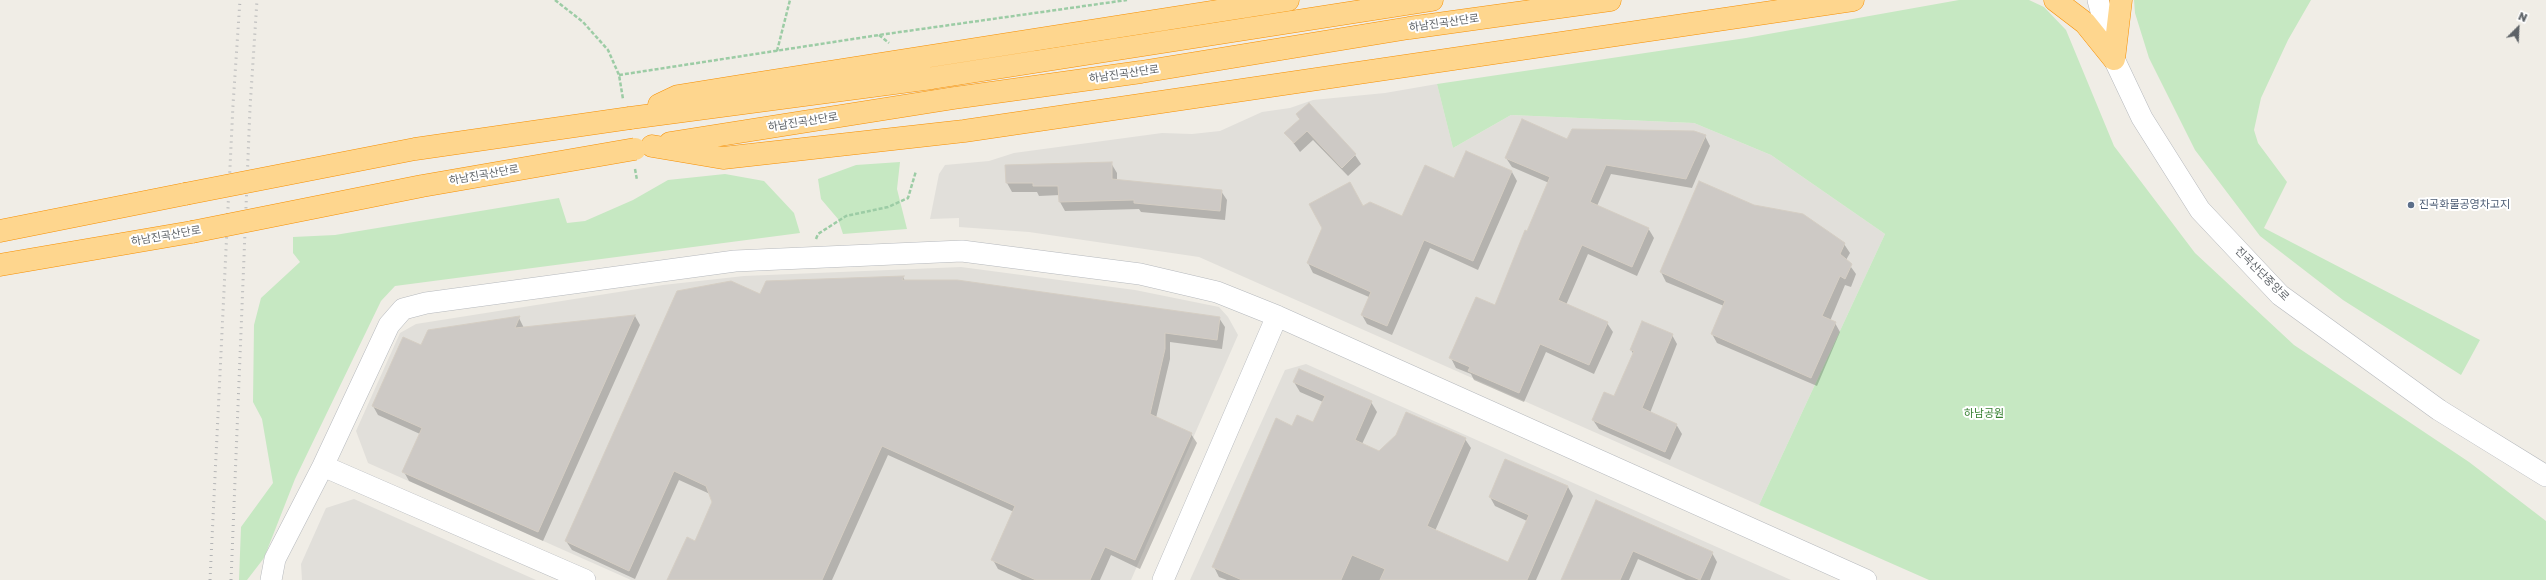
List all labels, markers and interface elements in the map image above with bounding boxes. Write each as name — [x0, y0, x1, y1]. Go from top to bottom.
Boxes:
north arrow — [2498, 8, 2538, 48]
text: N — [2517, 9, 2530, 24]
street label: 하남진곡산단로 — [1408, 12, 1480, 34]
street label: 하남진곡산단로 — [1088, 63, 1160, 85]
street label: 하남진곡산단로 — [767, 110, 839, 134]
street label: 하남진곡산단로 — [448, 162, 520, 188]
place label: 진곡화물공영차고지 — [2419, 198, 2510, 212]
marker: 진곡화물공영차고지 — [2406, 200, 2416, 210]
street label: 하남진곡산단로 — [130, 223, 202, 249]
street label: 진곡산단중앙로 — [2232, 244, 2292, 304]
park label: 하남공원 — [1964, 407, 2004, 421]

